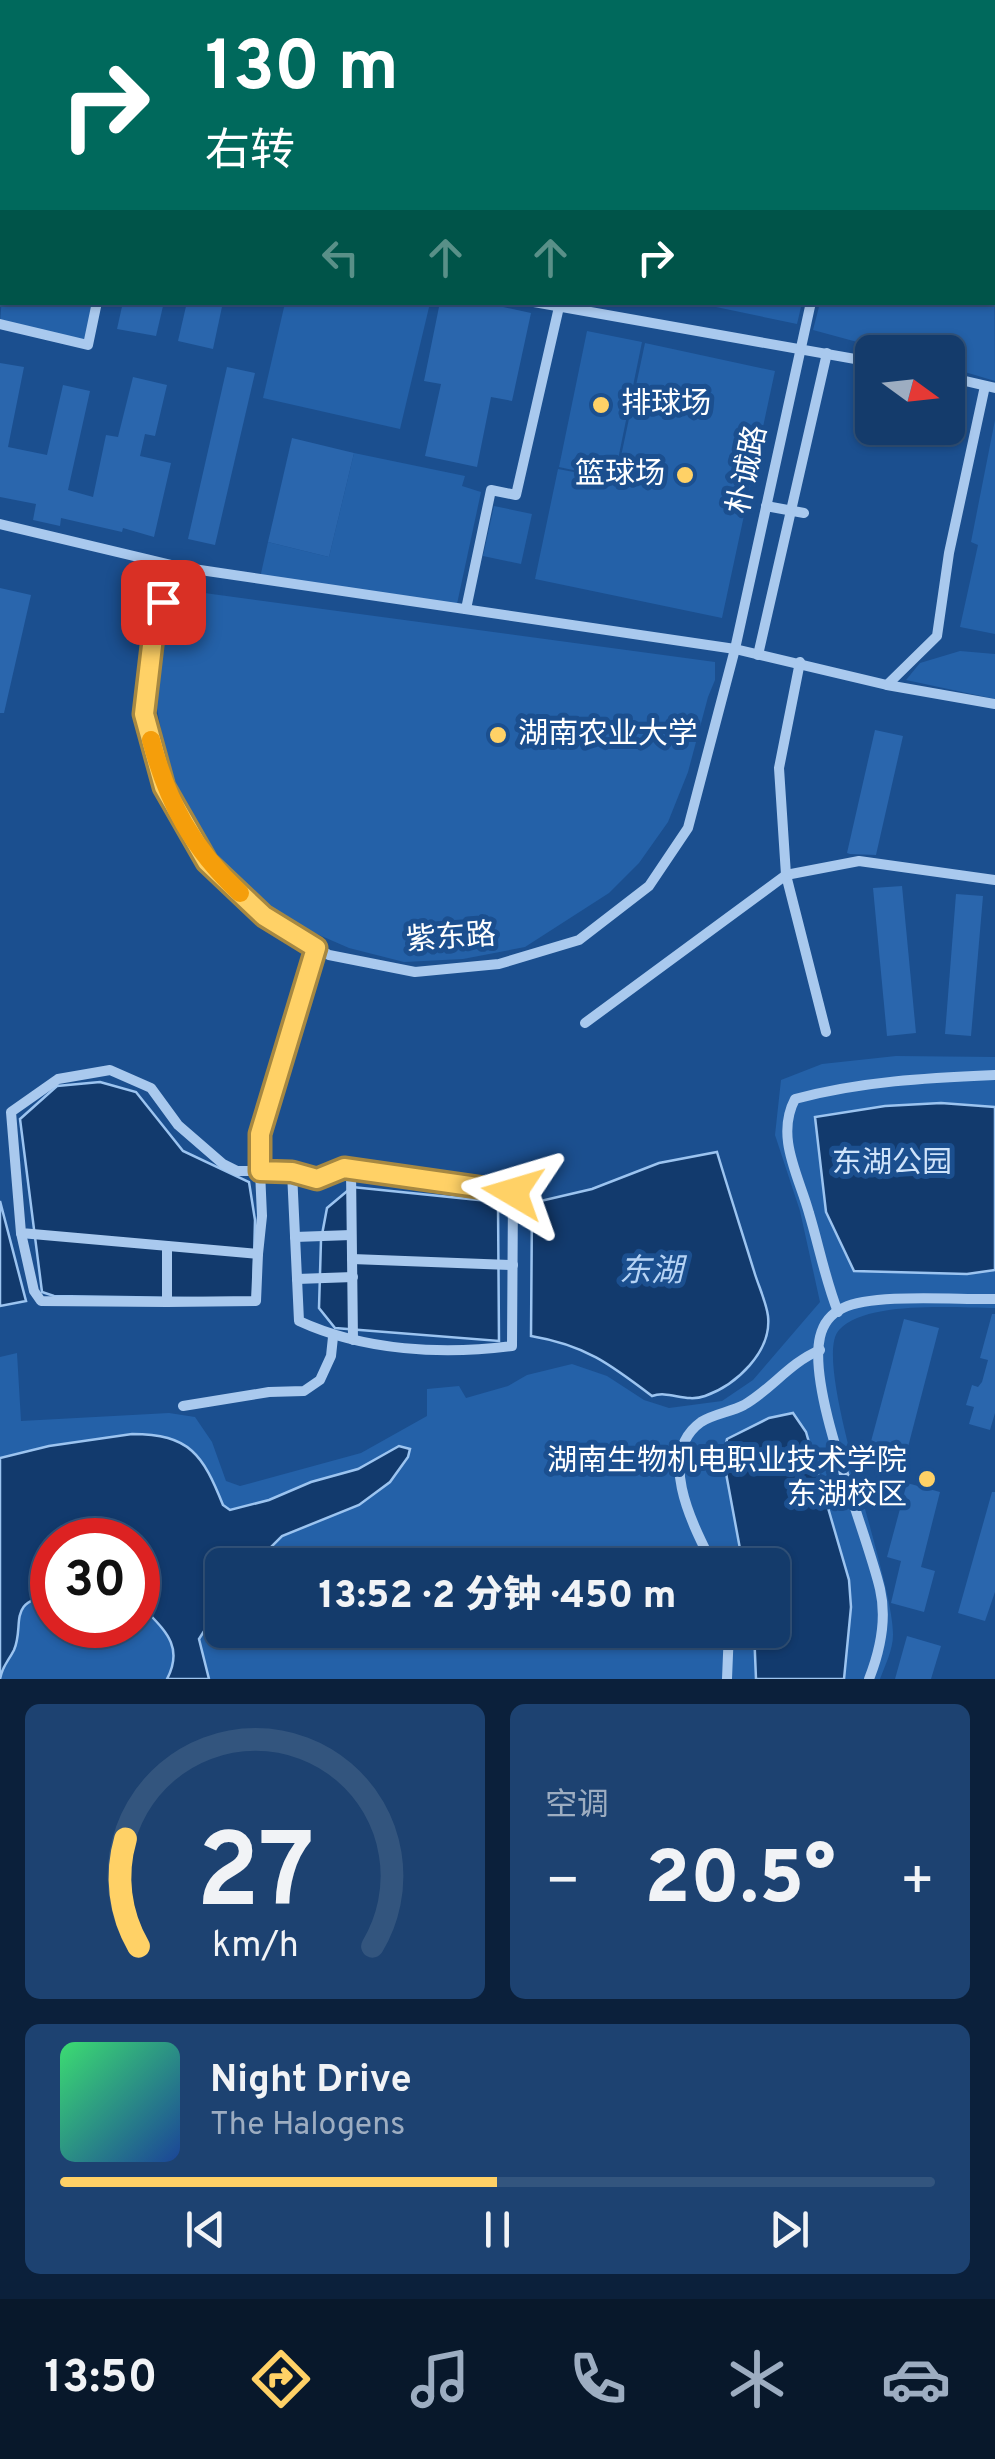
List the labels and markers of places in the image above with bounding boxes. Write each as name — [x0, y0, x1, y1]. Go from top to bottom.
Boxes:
place label: 排球场 — [621, 387, 711, 424]
marker: 排球场 — [590, 394, 612, 416]
place label: 篮球场 — [575, 457, 665, 494]
marker: 篮球场 — [674, 464, 696, 486]
pin — [121, 560, 206, 645]
place label: 湖南农业大学 — [518, 717, 698, 754]
marker: 湖南农业大学 — [487, 724, 509, 746]
place label: 湖南生物机电职业技术学院 东湖校区 — [547, 1444, 907, 1515]
marker: 湖南生物机电职业技术学院 东湖校区 — [916, 1468, 938, 1490]

